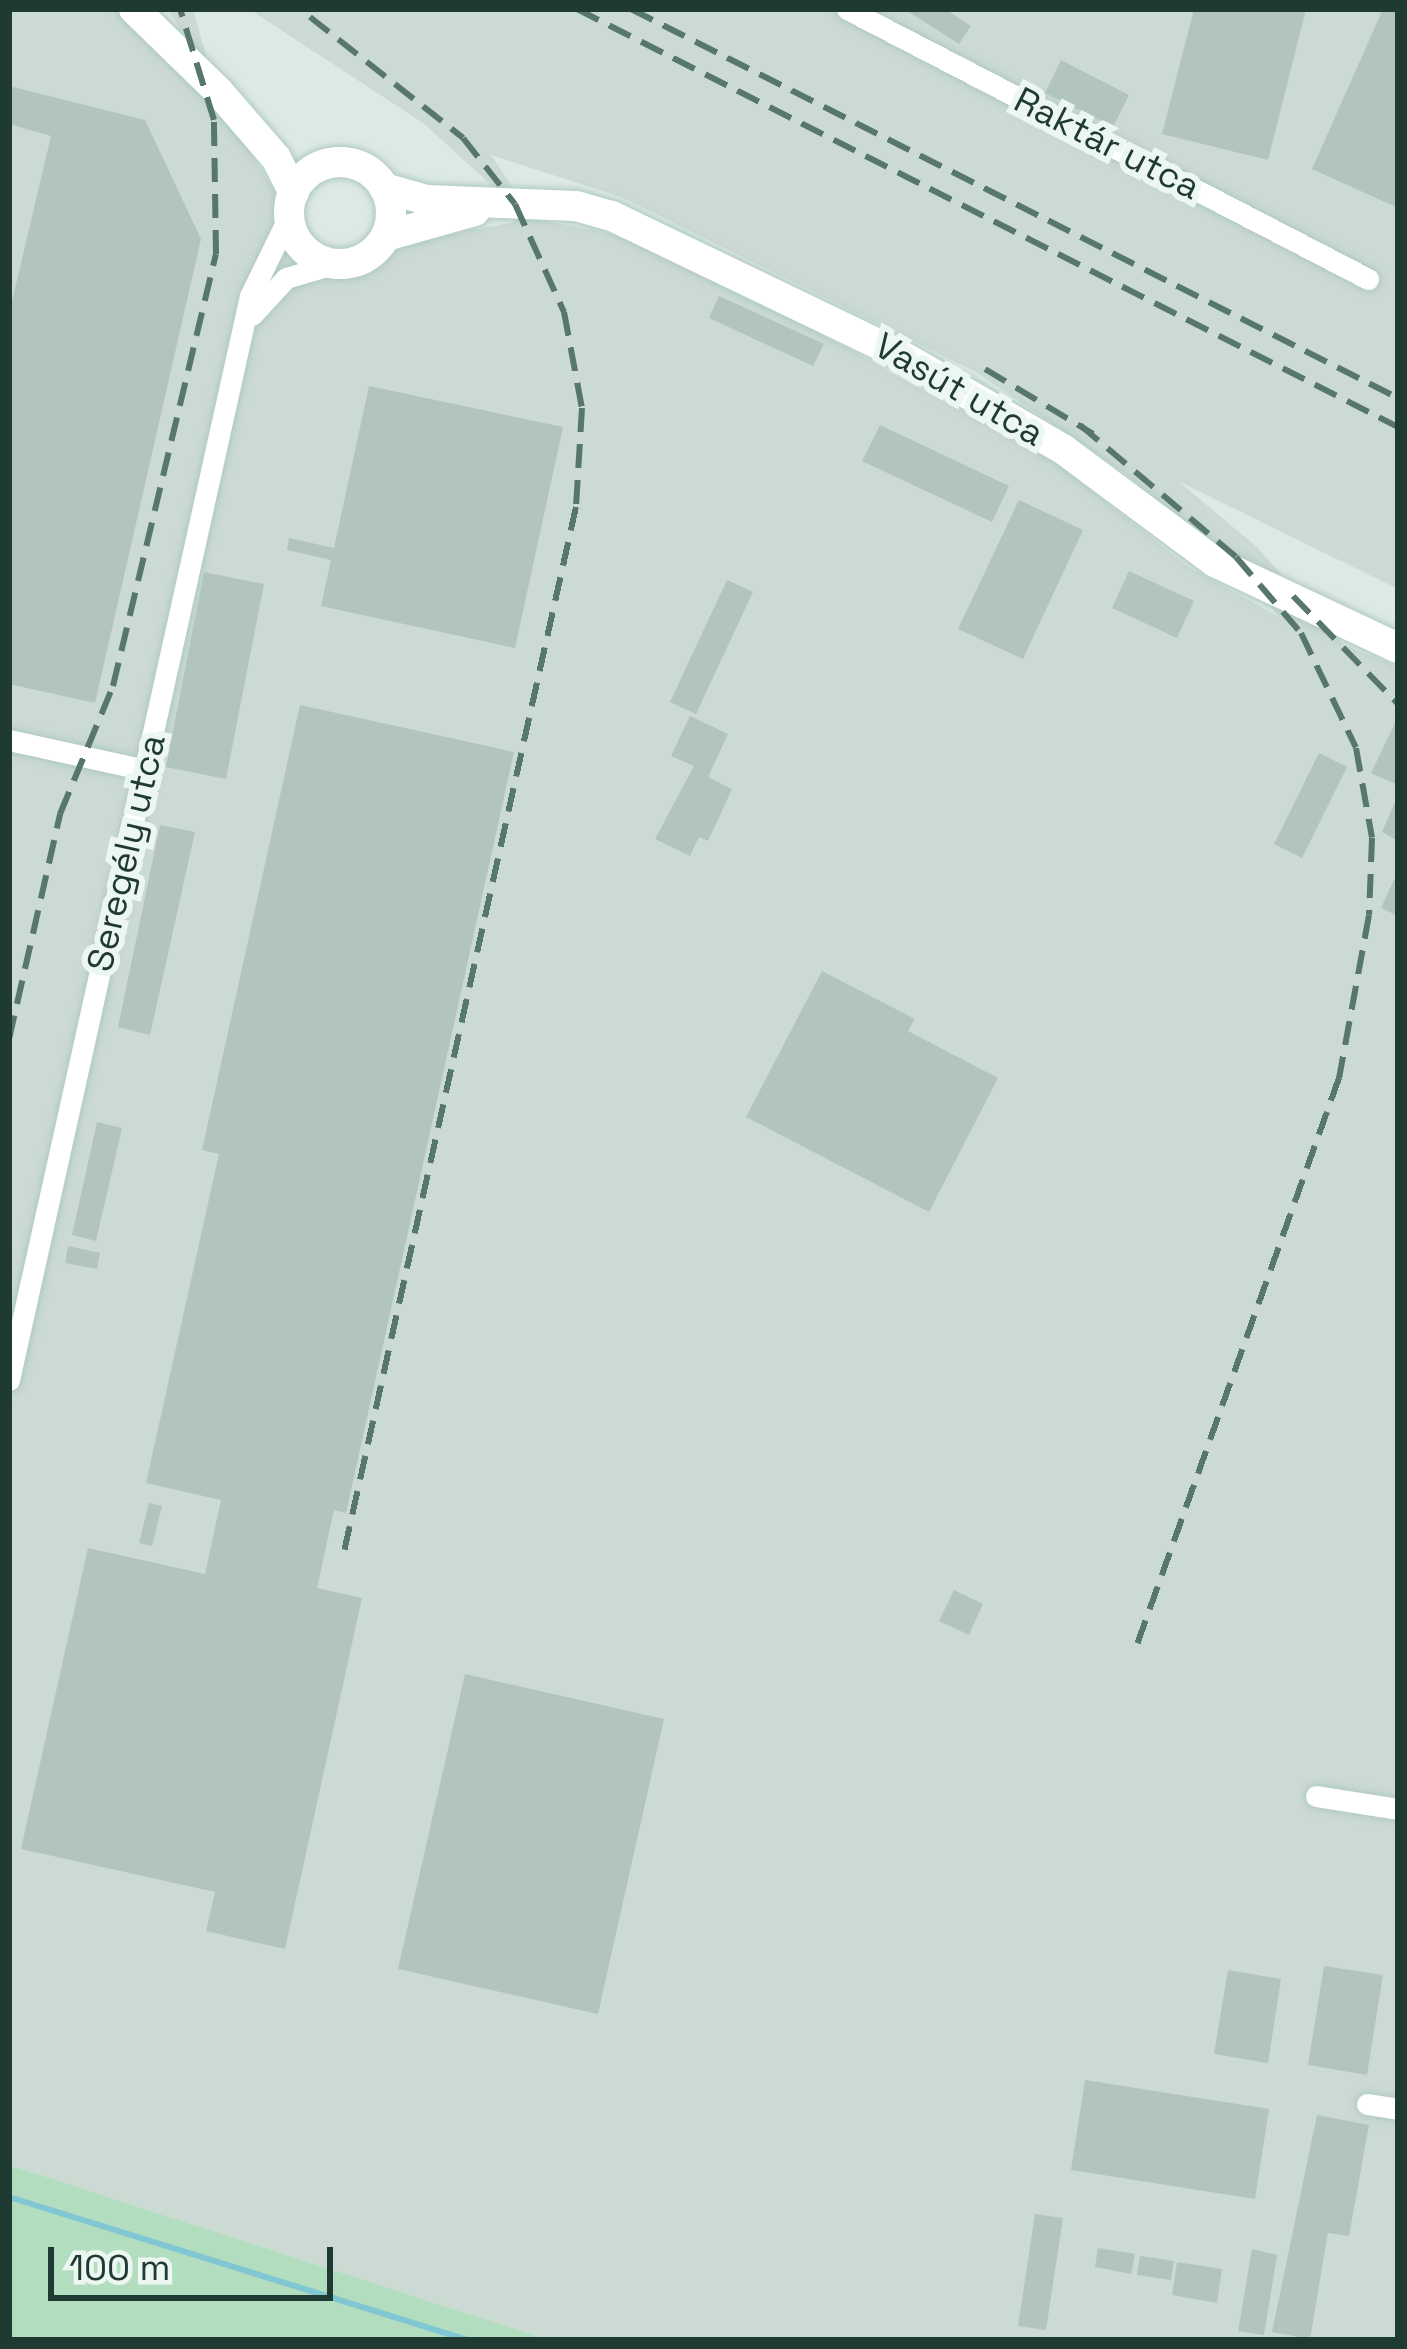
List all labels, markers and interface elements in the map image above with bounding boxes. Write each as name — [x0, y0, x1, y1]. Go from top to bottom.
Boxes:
street label: Raktár utca — [1007, 79, 1207, 209]
street label: Vasút utca — [867, 324, 1051, 456]
street label: Seregély utca — [79, 730, 175, 976]
scale bar — [54, 2223, 339, 2297]
text: 100 m — [69, 2245, 170, 2291]

